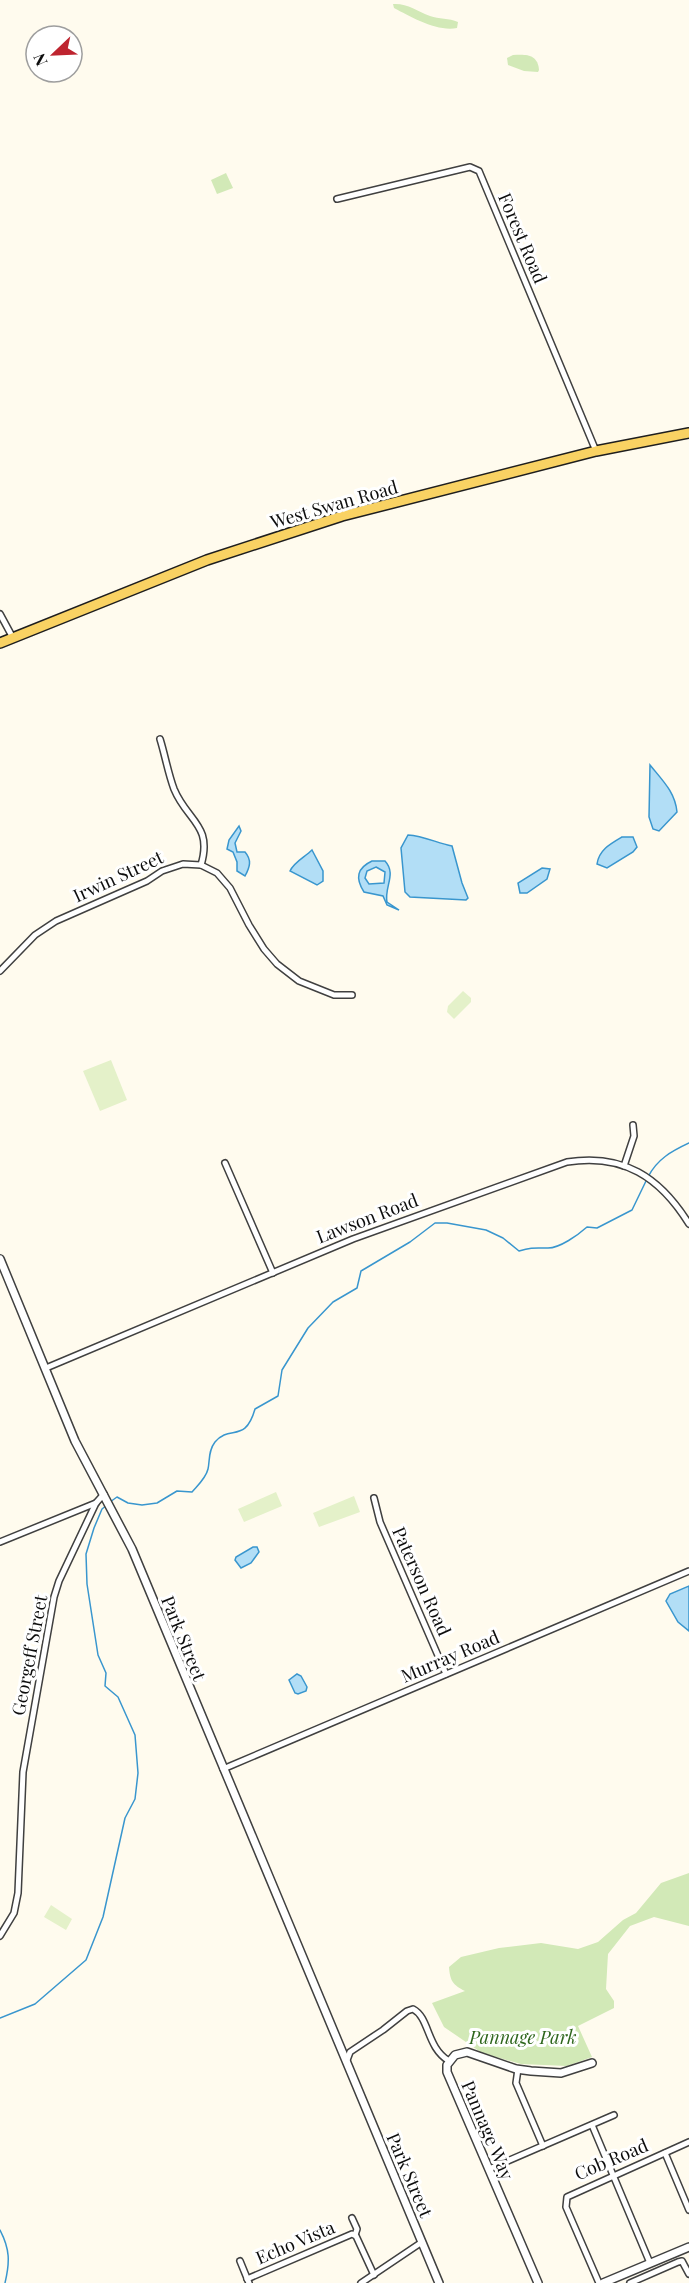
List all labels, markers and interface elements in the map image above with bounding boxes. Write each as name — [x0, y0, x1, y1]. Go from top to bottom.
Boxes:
north arrow — [24, 24, 84, 84]
text: N — [28, 50, 52, 69]
street label: Forest Road — [493, 189, 553, 287]
street label: West Swan Road — [267, 474, 401, 534]
street label: Irwin Street — [69, 844, 168, 907]
street label: Lawson Road — [313, 1187, 422, 1248]
street label: Paterson Road — [387, 1523, 457, 1640]
street label: Georgeff Street — [6, 1592, 53, 1717]
street label: Park Street — [156, 1592, 212, 1685]
street label: Murray Road — [397, 1624, 503, 1688]
park label: Pannage Park — [468, 2025, 577, 2049]
street label: Pannage Way — [456, 2077, 520, 2183]
street label: Park Street — [381, 2129, 439, 2221]
street label: Cob Road — [570, 2133, 652, 2185]
street label: Echo Vista — [252, 2215, 338, 2269]

